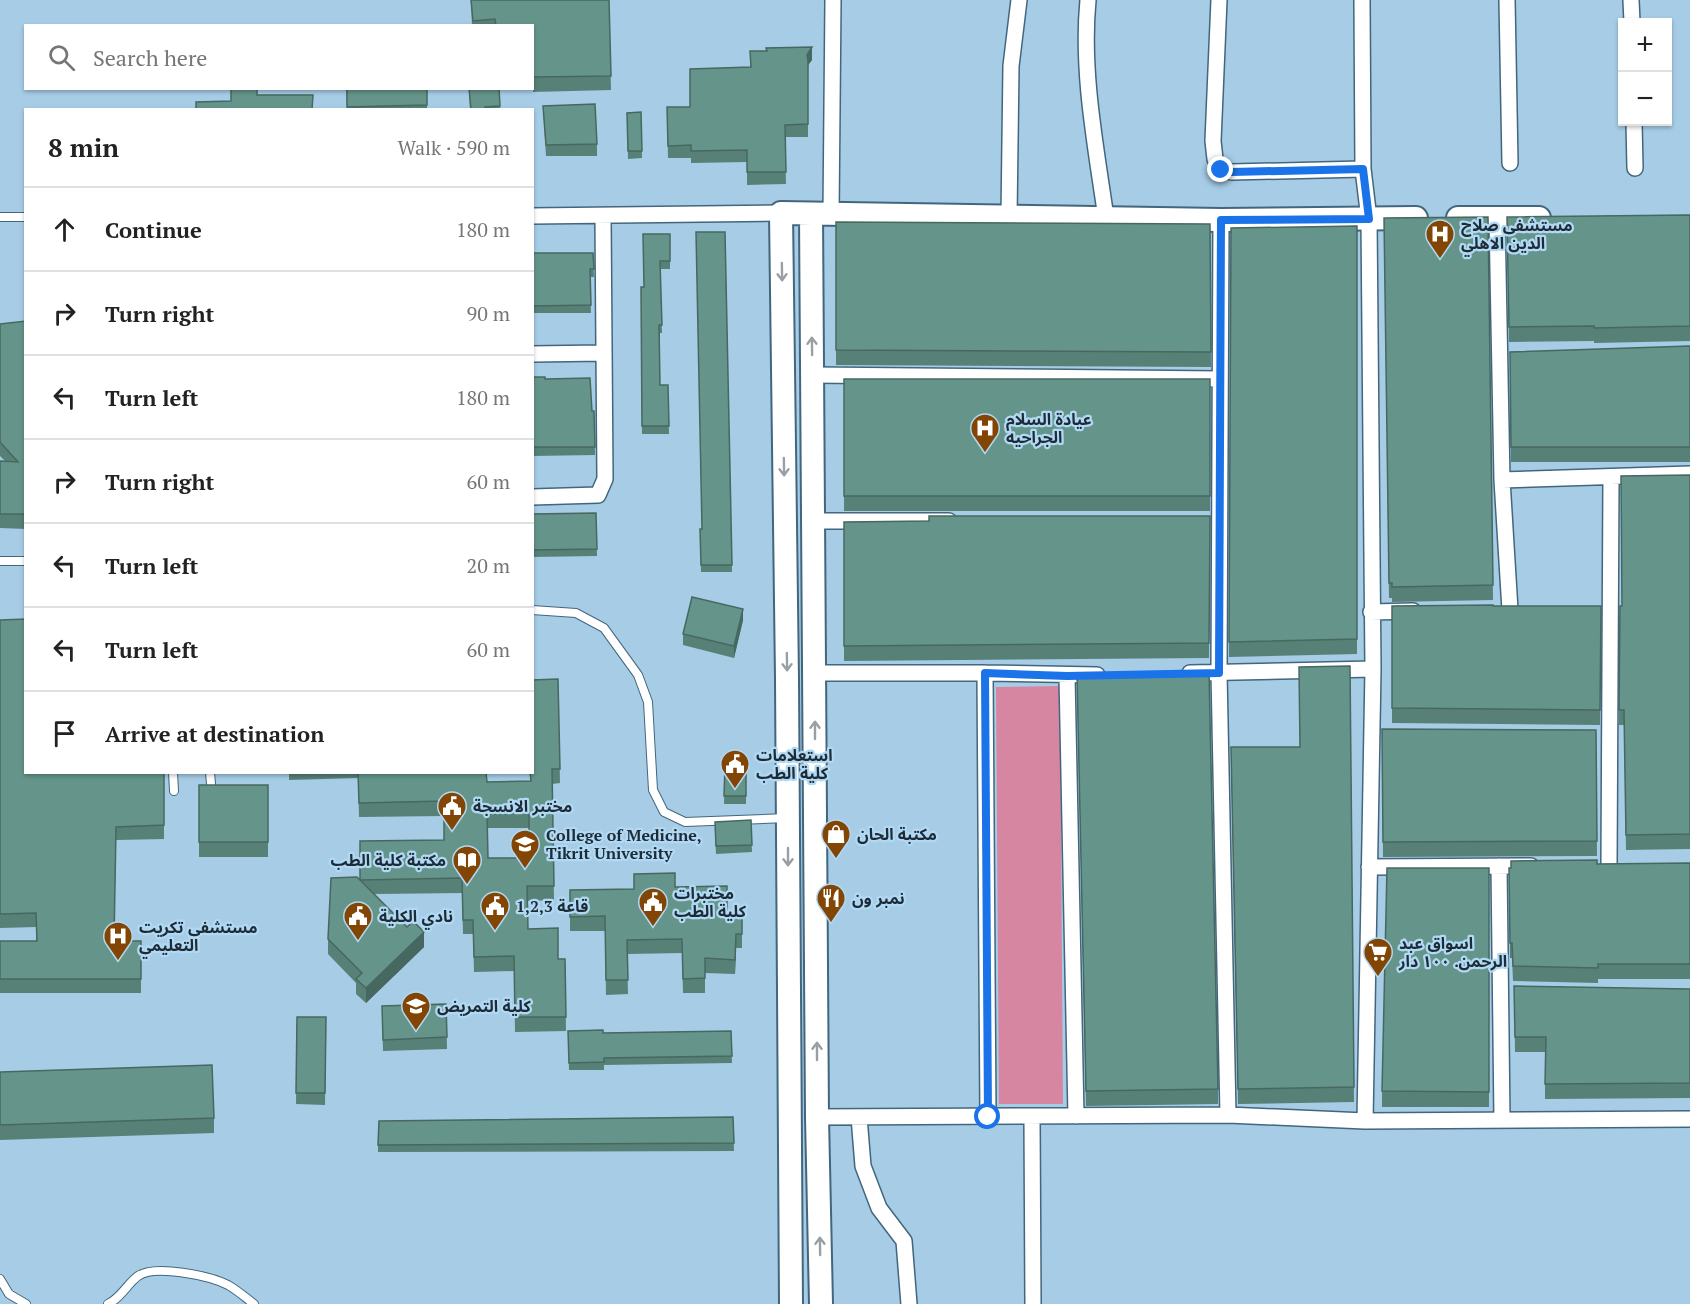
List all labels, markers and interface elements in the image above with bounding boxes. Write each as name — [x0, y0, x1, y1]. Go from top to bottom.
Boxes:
map controls — [1618, 18, 1672, 126]
button: + — [1618, 18, 1672, 72]
search box — [24, 24, 534, 90]
icon: search — [45, 41, 78, 74]
text: Search here — [93, 43, 207, 72]
button: − — [1618, 72, 1672, 126]
text: 8 min — [48, 130, 119, 164]
text: Walk · 590 m — [398, 134, 510, 161]
route end — [1207, 156, 1233, 182]
icon: ahead — [48, 213, 81, 246]
place label: مستشفى صلاح الدين الاهلي — [1461, 214, 1573, 257]
text: Continue — [105, 215, 202, 244]
text: 180 m — [456, 216, 510, 243]
hospital icon: مستشفى صلاح الدين الاهلي — [1424, 218, 1456, 260]
one-way arrow — [776, 261, 788, 281]
icon: right — [48, 297, 81, 330]
text: Turn right — [105, 299, 214, 328]
text: 90 m — [467, 300, 510, 327]
one-way arrow — [807, 336, 818, 356]
icon: left — [48, 381, 81, 414]
text: Turn left — [105, 383, 198, 412]
text: 180 m — [456, 384, 510, 411]
place label: عيادة السلام الجراحيه — [1006, 408, 1092, 448]
hospital icon: عيادة السلام الجراحيه — [969, 412, 1001, 454]
one-way arrow — [779, 456, 790, 476]
icon: right — [48, 465, 81, 498]
text: Turn right — [105, 467, 214, 496]
text: 60 m — [467, 468, 510, 495]
icon: left — [48, 549, 81, 582]
text: Turn left — [105, 551, 198, 580]
text: 20 m — [467, 552, 510, 579]
icon: left — [48, 633, 81, 666]
text: Turn left — [105, 635, 198, 664]
text: 60 m — [467, 636, 510, 663]
one-way arrow — [781, 651, 793, 671]
icon: arrive — [48, 717, 81, 750]
text: Arrive at destination — [105, 719, 324, 748]
one-way arrow — [810, 720, 821, 740]
place label: استعلامات كلية الطب — [756, 744, 833, 784]
public building icon: استعلامات كلية الطب — [719, 748, 751, 790]
public building icon: مختبر الانسجة — [436, 790, 468, 832]
place label: مختبر الانسجة — [473, 795, 572, 817]
shop icon: مكتبة الحان — [820, 818, 852, 860]
place label: مكتبة الحان — [857, 823, 937, 845]
place label: College of Medicine, Tikrit University — [546, 824, 702, 864]
school or university icon: College of Medicine, Tikrit University — [509, 828, 541, 870]
library icon: مكتبة كلية الطب — [451, 844, 483, 886]
one-way arrow — [782, 846, 794, 866]
place label: مكتبة كلية الطب — [331, 849, 446, 871]
place label: مختبرات كلية الطب — [674, 882, 747, 922]
restaurant icon: نمبر ون — [815, 882, 847, 924]
public building icon: مختبرات كلية الطب — [637, 886, 669, 928]
place label: نمبر ون — [852, 887, 905, 909]
public building icon: قاعة 1,2,3 — [479, 890, 511, 932]
place label: قاعة 1,2,3 — [516, 895, 588, 917]
public building icon: نادي الكلية — [342, 900, 374, 942]
place label: نادي الكلية — [379, 905, 453, 930]
place label: مستشفى تكريت التعليمي — [139, 916, 258, 959]
hospital icon: مستشفى تكريت التعليمي — [102, 920, 134, 962]
place label: اسواق عبد الرحمن. ١٠٠ دار — [1398, 932, 1507, 972]
supermarket icon: اسواق عبد الرحمن. ١٠٠ دار — [1362, 936, 1394, 978]
school or university icon: كلية التمريض — [400, 990, 432, 1032]
place label: كلية التمريض — [437, 995, 531, 1017]
one-way arrow — [811, 1041, 823, 1061]
route start — [974, 1103, 1000, 1129]
one-way arrow — [814, 1236, 825, 1256]

